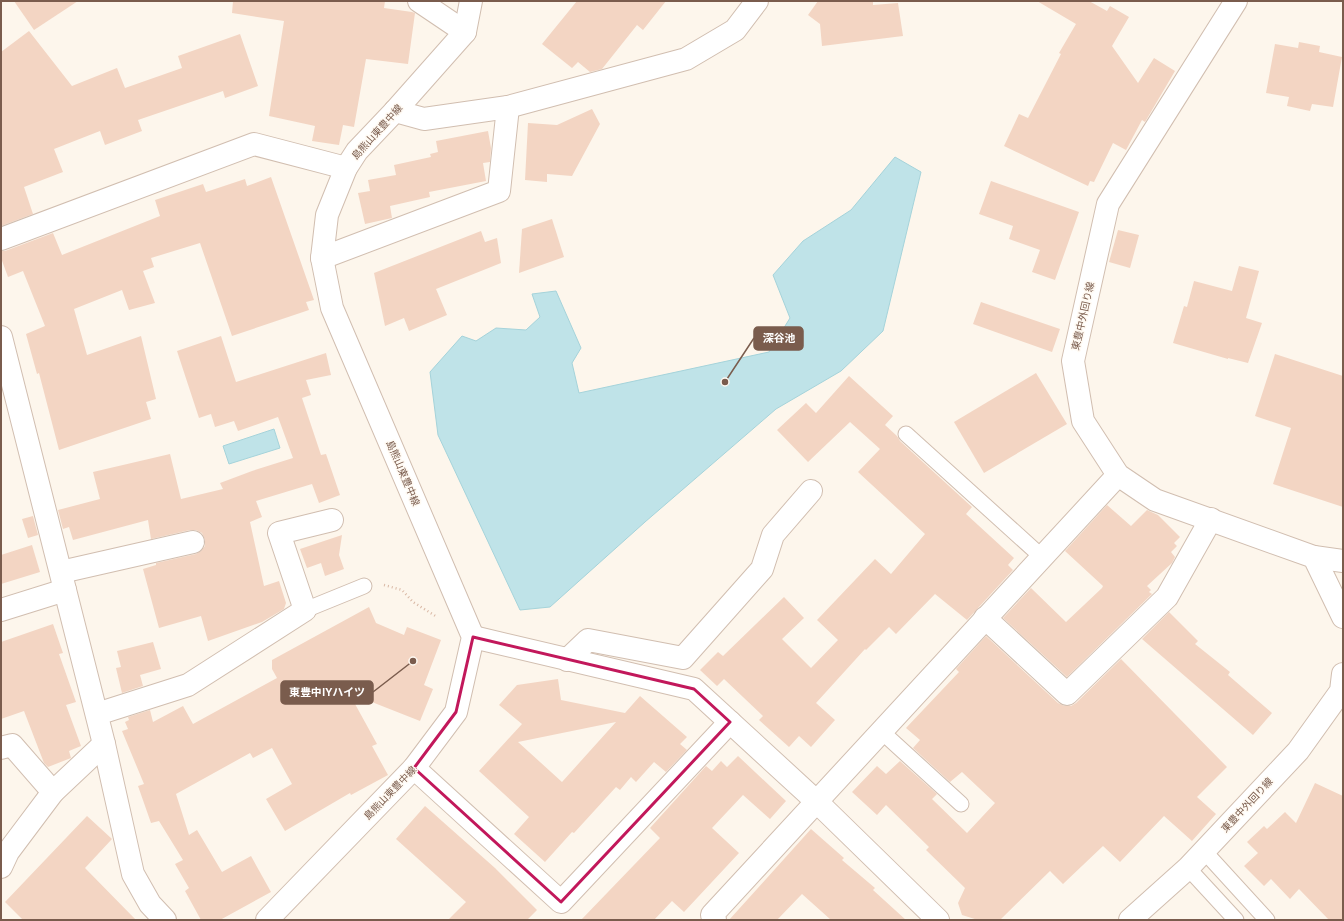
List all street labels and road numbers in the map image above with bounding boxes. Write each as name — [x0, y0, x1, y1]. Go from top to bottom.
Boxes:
street label: 島熊山東豊中線 — [349, 102, 405, 162]
street label: 東豊中外回り線 — [1070, 281, 1096, 351]
street label: 島熊山東豊中線 — [384, 439, 422, 507]
street label: 島熊山東豊中線 — [362, 764, 418, 822]
street label: 東豊中外回り線 — [1219, 776, 1275, 834]

